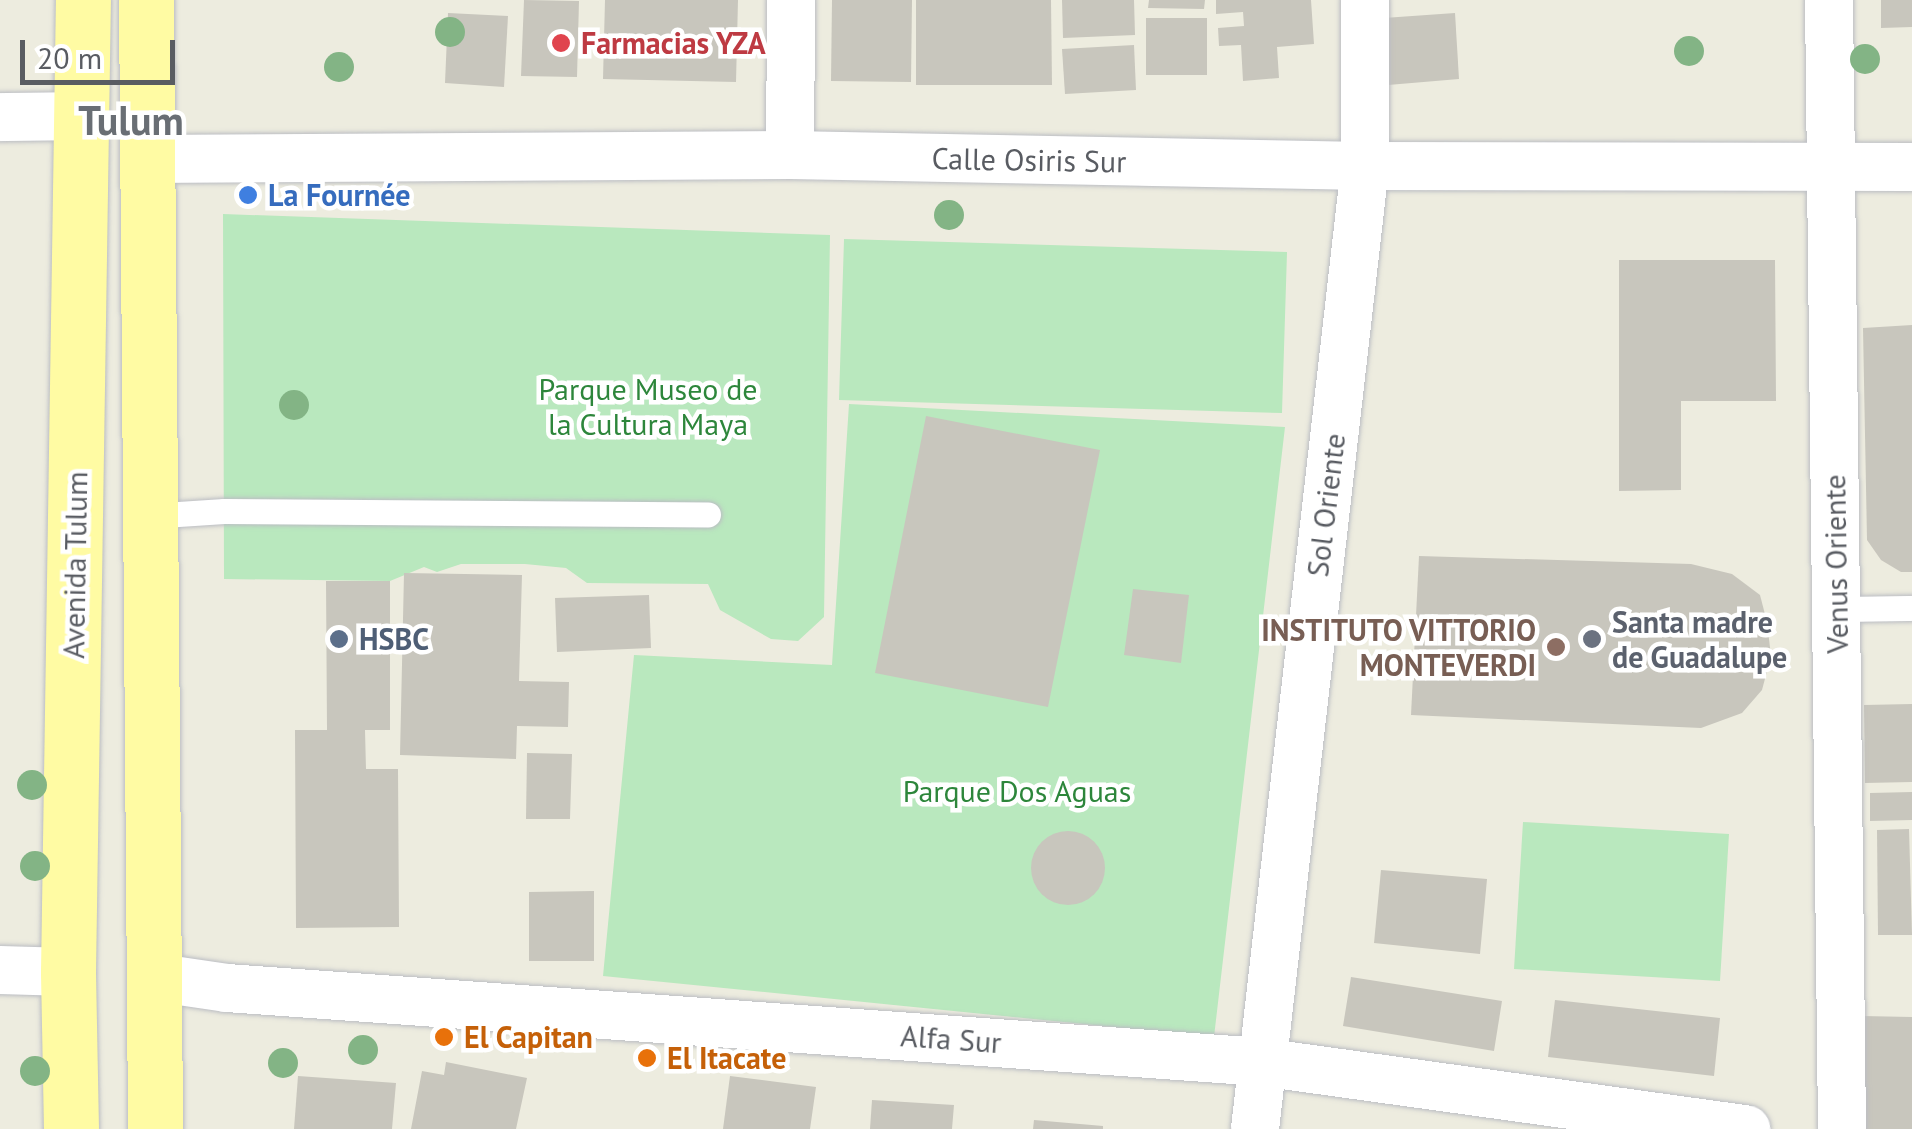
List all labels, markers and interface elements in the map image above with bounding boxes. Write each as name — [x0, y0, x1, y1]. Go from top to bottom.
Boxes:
scale bar — [25, 20, 180, 82]
place label: Farmacias YZA — [581, 25, 766, 61]
marker: Farmacias YZA — [550, 32, 572, 54]
text: 20 m — [37, 38, 102, 77]
district label: Tulum — [78, 96, 184, 144]
street label: Calle Osiris Sur — [931, 140, 1127, 180]
place label: La Fournée — [268, 177, 411, 213]
marker: La Fournée — [237, 184, 259, 206]
park label: Parque Museo de la Cultura Maya — [538, 371, 758, 442]
street label: Sol Oriente — [1299, 431, 1353, 579]
street label: Avenida Tulum — [55, 471, 95, 659]
street label: Venus Oriente — [1816, 474, 1856, 654]
place label: Santa madre de Guadalupe — [1612, 604, 1788, 674]
place label: INSTITUTO VITTORIO MONTEVERDI — [1260, 612, 1536, 682]
place label: HSBC — [359, 621, 429, 657]
marker: HSBC — [328, 628, 350, 650]
marker: Santa madre de Guadalupe — [1581, 628, 1603, 650]
marker: INSTITUTO VITTORIO MONTEVERDI — [1545, 636, 1567, 658]
park label: Parque Dos Aguas — [902, 773, 1132, 809]
street label: Alfa Sur — [899, 1018, 1003, 1060]
place label: El Capitan — [464, 1019, 593, 1055]
marker: El Capitan — [433, 1026, 455, 1048]
place label: El Itacate — [667, 1040, 786, 1076]
marker: El Itacate — [636, 1047, 658, 1069]

